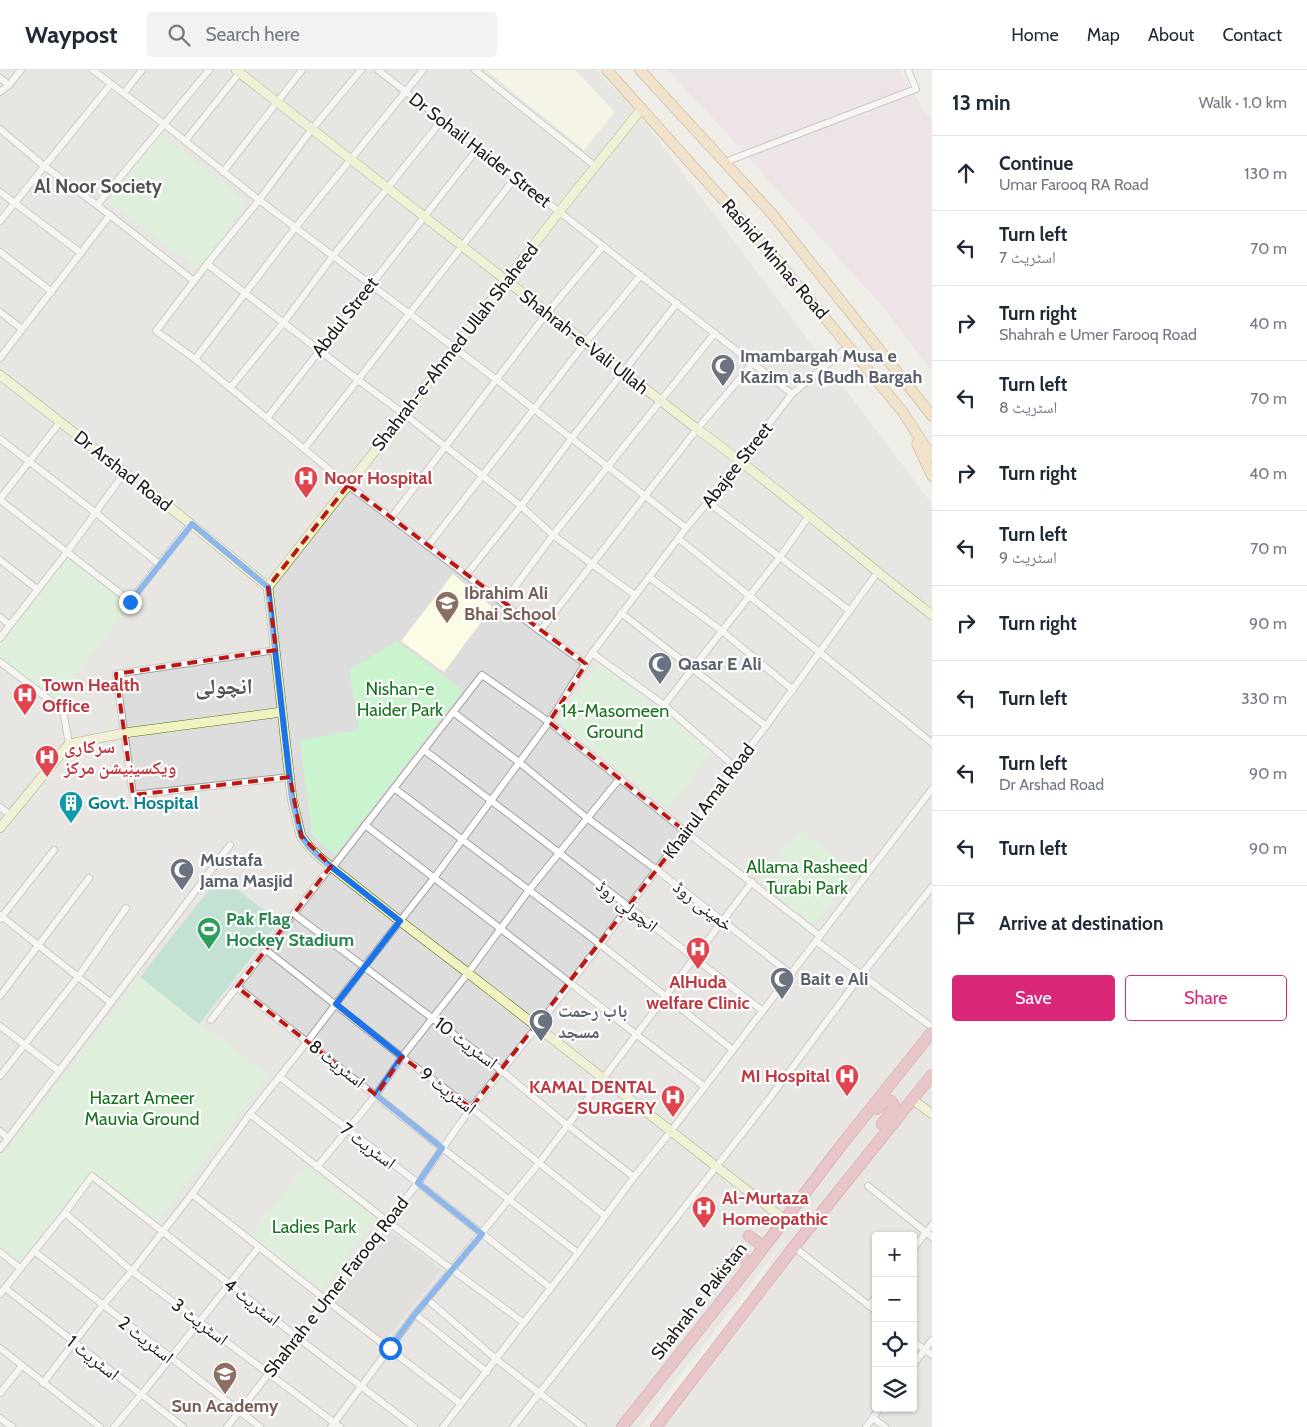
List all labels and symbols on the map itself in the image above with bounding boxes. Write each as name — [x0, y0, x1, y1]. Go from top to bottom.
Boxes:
street label: Dr Sohail Haider Street — [405, 88, 555, 212]
district label: Al Noor Society — [34, 175, 163, 198]
street label: Rashid Minhas Road — [717, 195, 833, 323]
street label: Shahrah-e-Ahmed Ullah Shaheed — [367, 239, 543, 455]
street label: Abdul Street — [307, 273, 383, 361]
street label: Shahrah-e-Vali Ullah — [515, 285, 653, 399]
place label: Imambargah Musa e Kazim a.s (Budh Bargah — [740, 345, 922, 388]
mosque icon: Imambargah Musa e Kazim a.s (Budh Bargah — [710, 353, 736, 387]
street label: Abajee Street — [697, 418, 777, 512]
street label: Dr Arshad Road — [70, 426, 176, 516]
hospital icon: Noor Hospital — [293, 465, 319, 499]
place label: Noor Hospital — [324, 467, 433, 489]
place label: Ibrahim Ali Bhai School — [464, 582, 556, 625]
school or university icon: Ibrahim Ali Bhai School — [434, 590, 460, 624]
route end — [119, 591, 142, 614]
mosque icon: Qasar E Ali — [647, 651, 673, 685]
place label: Qasar E Ali — [678, 653, 762, 675]
district label: انچولی — [195, 673, 253, 700]
place label: Town Health Office — [42, 674, 140, 717]
park label: Nishan-e Haider Park — [357, 678, 444, 721]
hospital icon: Town Health Office — [12, 682, 38, 716]
park label: 14-Masomeen Ground — [561, 700, 669, 743]
place label: سرکاری ویکسینیشن مرکز — [63, 736, 176, 779]
street label: Khairul Amal Road — [658, 739, 760, 863]
hospital icon: سرکاری ویکسینیشن مرکز — [34, 744, 60, 778]
building icon: Govt. Hospital — [58, 790, 84, 824]
place label: Govt. Hospital — [88, 792, 199, 814]
place label: Mustafa Jama Masjid — [199, 849, 293, 892]
park label: Allama Rasheed Turabi Park — [746, 856, 868, 899]
mosque icon: Mustafa Jama Masjid — [169, 857, 195, 891]
street label: انچولی روڈ — [592, 875, 662, 937]
street label: خمینی روڈ — [669, 876, 737, 936]
place label: Pak Flag Hockey Stadium — [226, 908, 354, 951]
sports icon: Pak Flag Hockey Stadium — [196, 916, 222, 950]
hospital icon: AlHuda welfare Clinic — [685, 936, 711, 970]
mosque icon: Bait e Ali — [769, 966, 795, 1000]
place label: Bait e Ali — [800, 968, 868, 990]
place label: AlHuda welfare Clinic — [646, 971, 750, 1014]
place label: باب رحمت مسجد — [558, 1000, 627, 1043]
mosque icon: باب رحمت مسجد — [528, 1008, 554, 1042]
street label: اسٹریٹ 10 — [430, 1012, 502, 1074]
street label: اسٹریٹ 8 — [304, 1035, 370, 1093]
street label: اسٹریٹ 9 — [415, 1063, 481, 1119]
hospital icon: MI Hospital — [834, 1063, 860, 1097]
place label: MI Hospital — [741, 1065, 830, 1087]
place label: KAMAL DENTAL SURGERY — [529, 1076, 657, 1119]
hospital icon: KAMAL DENTAL SURGERY — [660, 1084, 686, 1118]
park label: Hazart Ameer Mauvia Ground — [85, 1087, 199, 1130]
street label: اسٹریٹ 7 — [336, 1118, 400, 1174]
place label: Al-Murtaza Homeopathic — [722, 1187, 828, 1230]
street label: Shahrah e Umer Farooq Road — [259, 1192, 413, 1382]
hospital icon: Al-Murtaza Homeopathic — [691, 1195, 717, 1229]
park label: Ladies Park — [272, 1216, 357, 1238]
street label: Shahrah e Pakistan — [646, 1238, 752, 1364]
street label: اسٹریٹ 4 — [220, 1273, 284, 1331]
street label: اسٹریٹ 3 — [168, 1294, 232, 1350]
street label: اسٹریٹ 2 — [114, 1312, 178, 1368]
street label: اسٹریٹ 1 — [62, 1331, 124, 1385]
route start — [379, 1337, 402, 1360]
school or university icon: Sun Academy — [212, 1361, 238, 1395]
place label: Sun Academy — [171, 1395, 279, 1417]

